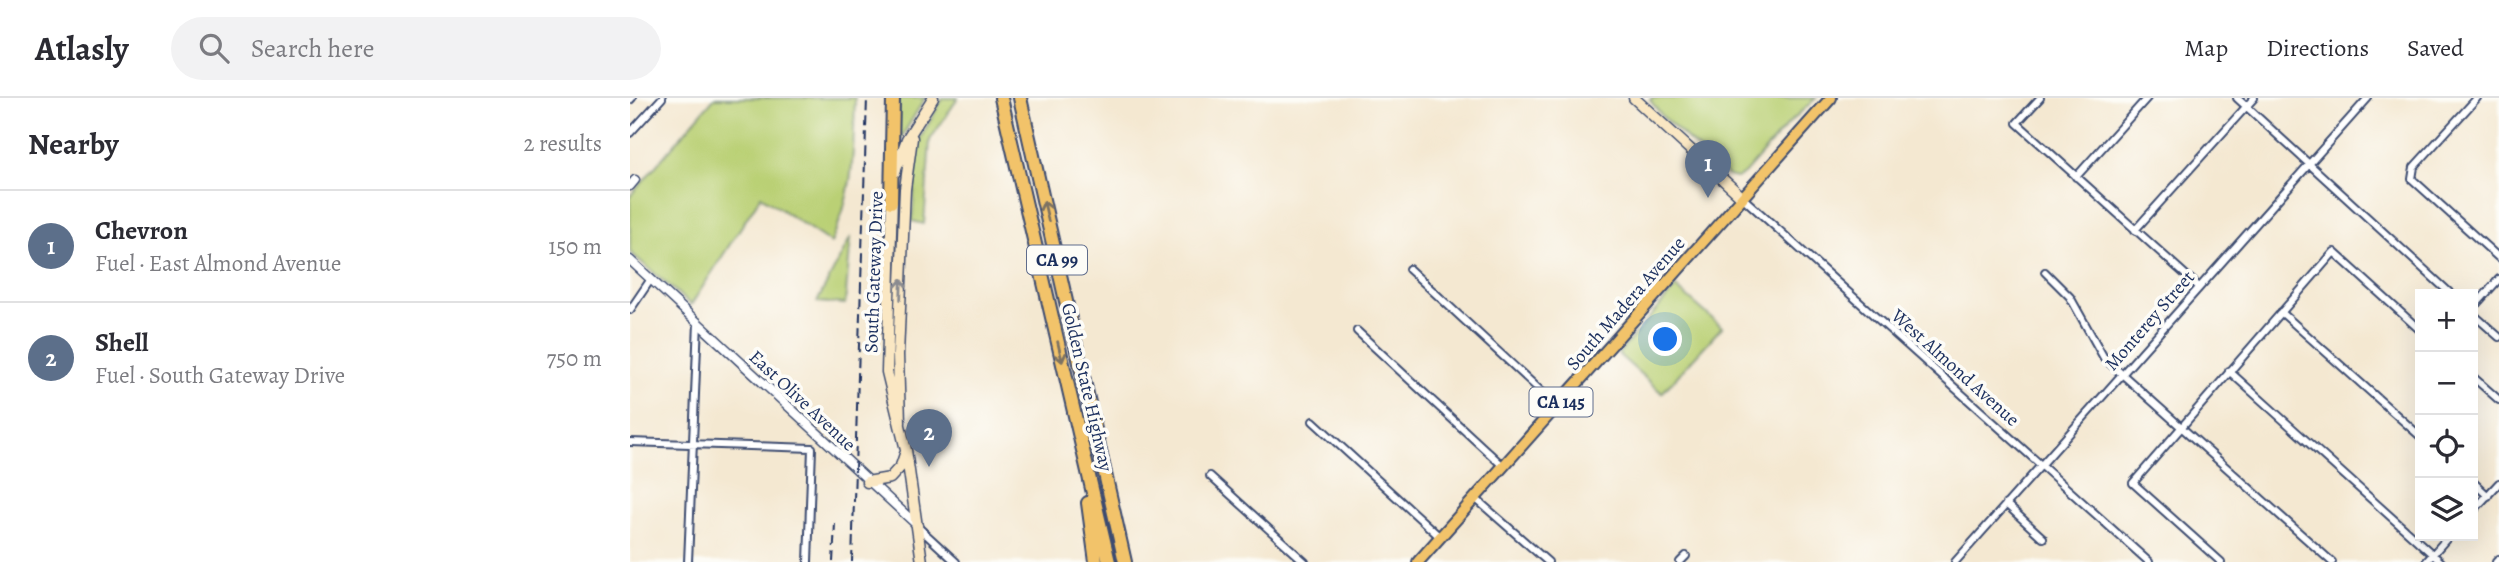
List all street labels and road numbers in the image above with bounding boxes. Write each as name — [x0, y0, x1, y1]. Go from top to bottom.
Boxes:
street label: South Gateway Drive — [858, 191, 890, 354]
street label: South Madera Avenue — [1560, 231, 1691, 376]
road number: CA 99 — [1027, 246, 1087, 274]
street label: Monterey Street — [2099, 265, 2201, 376]
street label: Golden State Highway — [1055, 301, 1119, 474]
street label: West Almond Avenue — [1885, 303, 2025, 432]
street label: East Olive Avenue — [743, 344, 861, 457]
road number: CA 145 — [1530, 388, 1592, 416]

